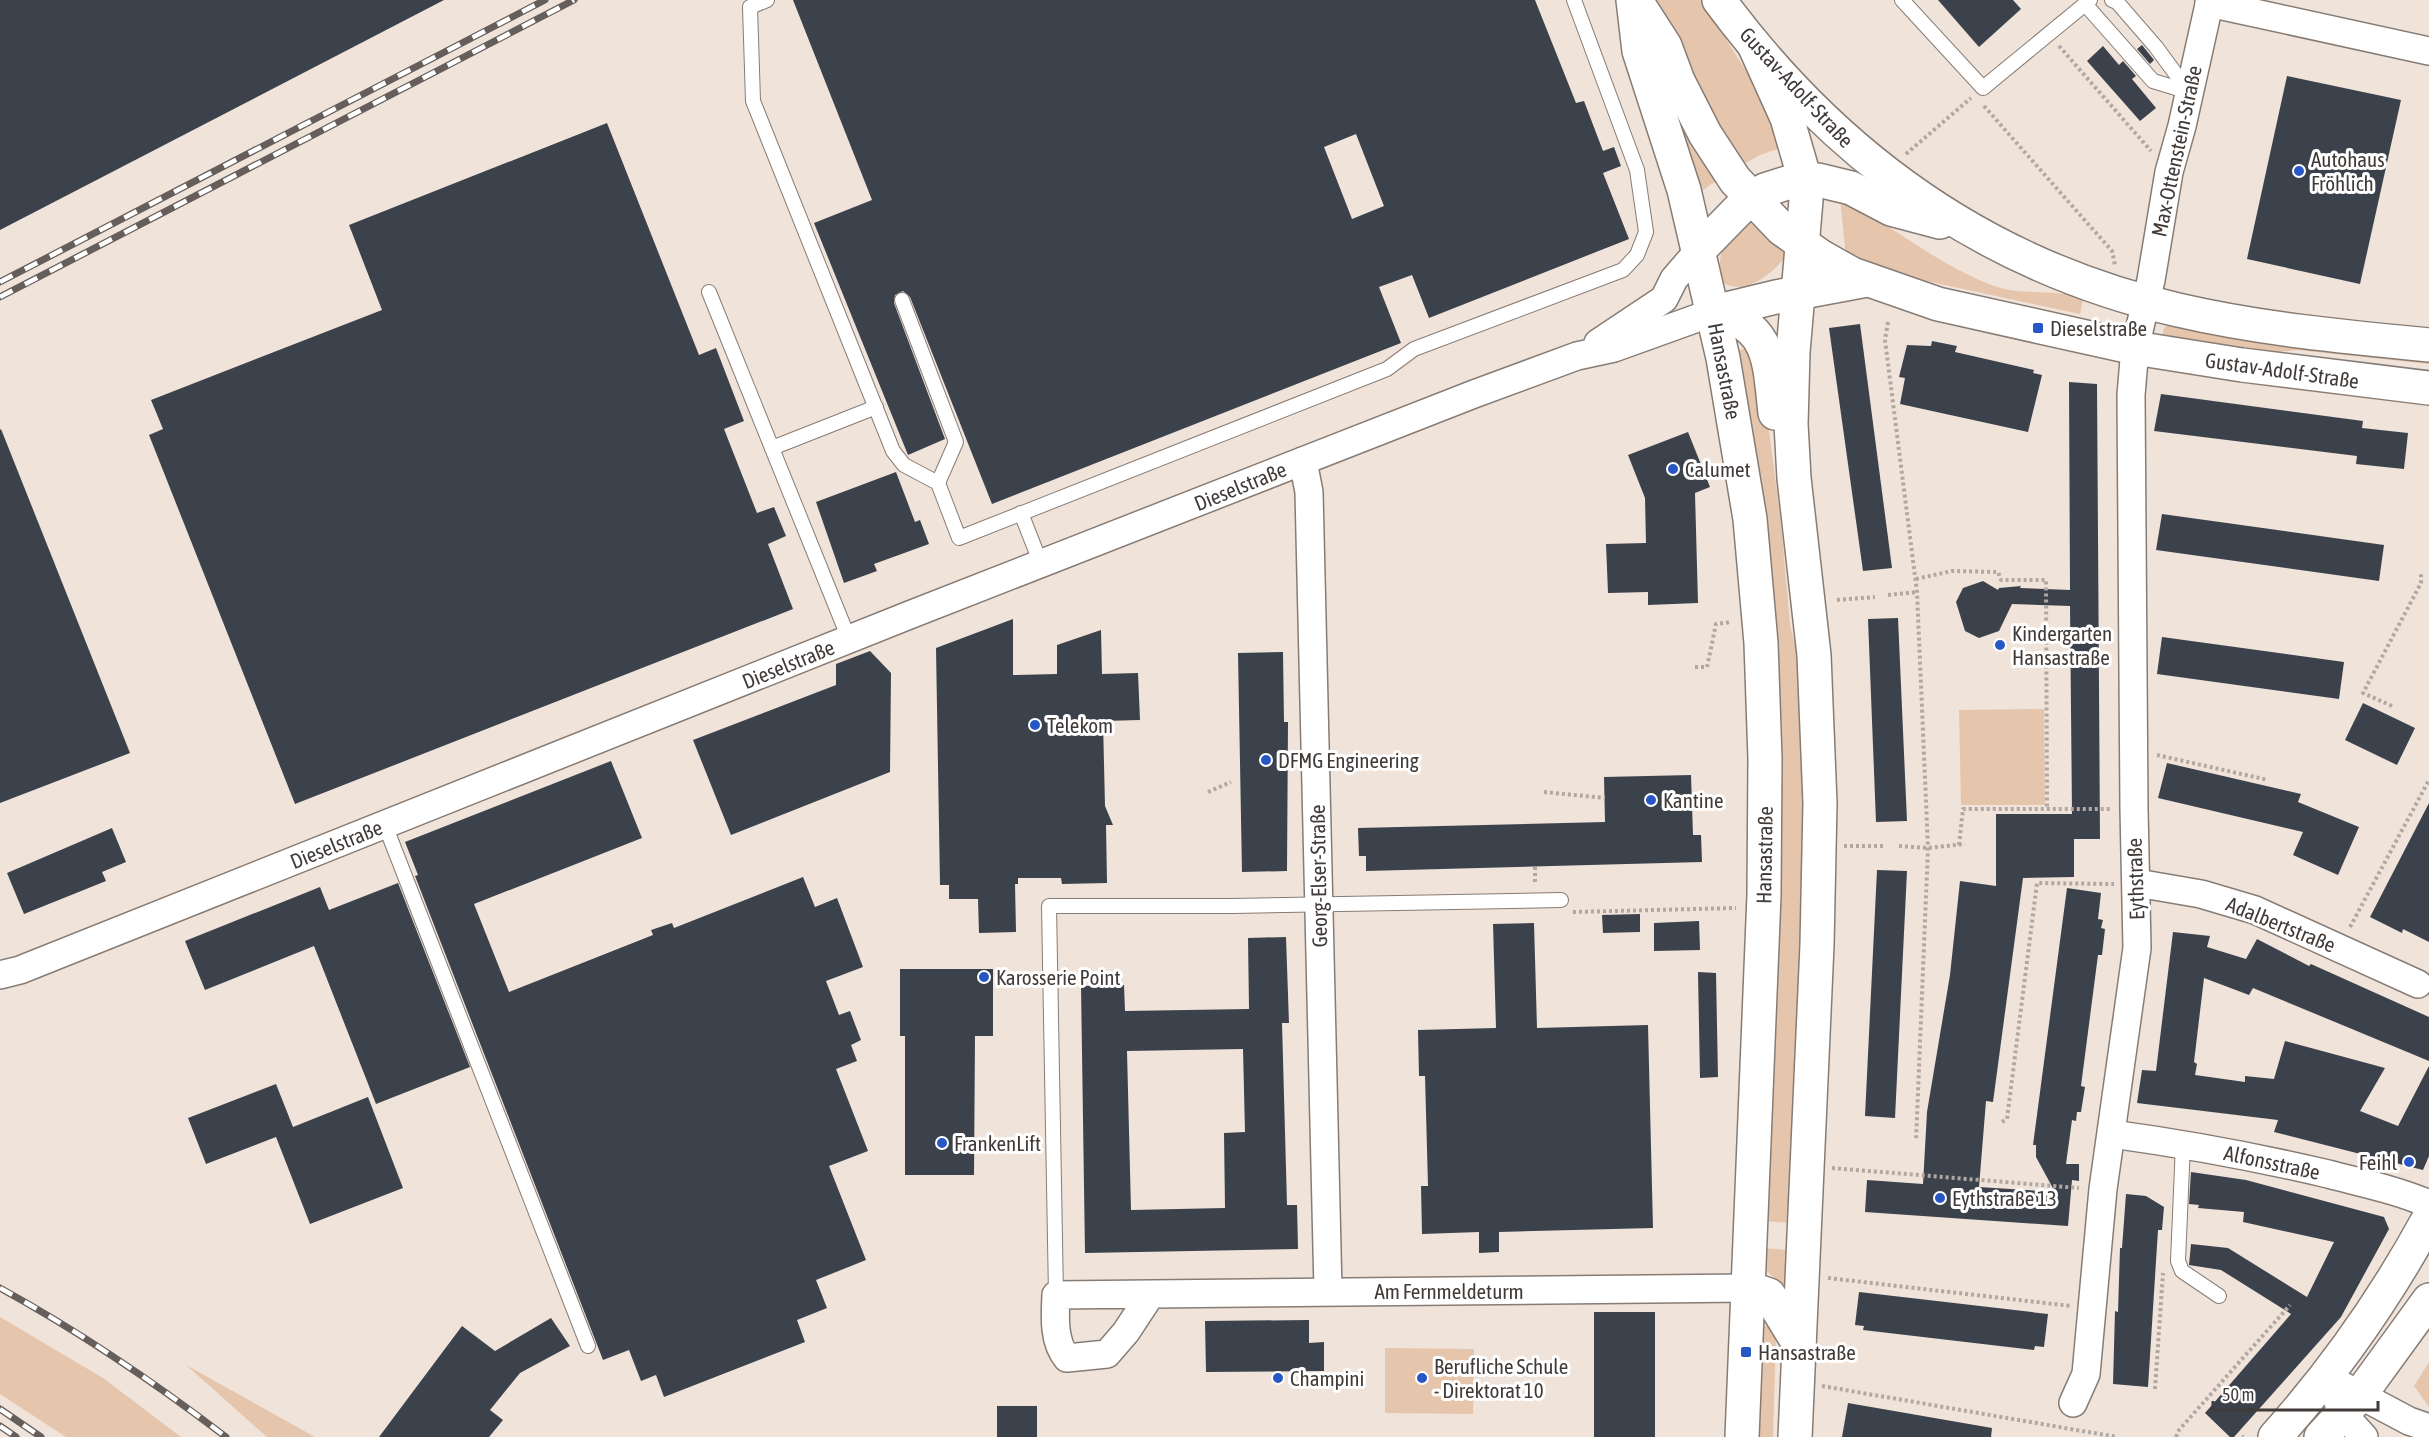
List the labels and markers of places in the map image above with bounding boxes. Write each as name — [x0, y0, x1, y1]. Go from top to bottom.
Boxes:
place label: Autohaus Fröhlich — [2311, 147, 2385, 195]
marker: Autohaus Fröhlich — [2292, 164, 2306, 178]
place label: Dieselstraße — [2050, 316, 2147, 340]
marker: Dieselstraße — [2031, 321, 2045, 335]
place label: Calumet — [1685, 457, 1751, 481]
marker: Calumet — [1666, 462, 1680, 476]
place label: Kindergarten Hansastraße — [2012, 621, 2112, 669]
marker: Kindergarten Hansastraße — [1993, 638, 2007, 652]
place label: Telekom — [1047, 713, 1113, 737]
marker: Telekom — [1028, 718, 1042, 732]
place label: DFMG Engineering — [1278, 748, 1419, 772]
marker: DFMG Engineering — [1259, 753, 1273, 767]
place label: Kantine — [1663, 788, 1723, 812]
marker: Kantine — [1644, 793, 1658, 807]
place label: Karosserie Point — [996, 965, 1121, 989]
marker: Karosserie Point — [977, 970, 991, 984]
place label: FrankenLift — [954, 1131, 1041, 1155]
marker: FrankenLift — [935, 1136, 949, 1150]
place label: Feihl — [2359, 1150, 2397, 1174]
marker: Feihl — [2402, 1155, 2416, 1169]
place label: Eythstraße 13 — [1952, 1186, 2057, 1210]
marker: Eythstraße 13 — [1933, 1191, 1947, 1205]
place label: Hansastraße — [1758, 1340, 1856, 1364]
marker: Hansastraße — [1739, 1345, 1753, 1359]
place label: Berufliche Schule - Direktorat 10 — [1434, 1354, 1568, 1402]
place label: Champini — [1290, 1366, 1364, 1390]
marker: Champini — [1271, 1371, 1285, 1385]
marker: Berufliche Schule - Direktorat 10 — [1415, 1371, 1429, 1385]

